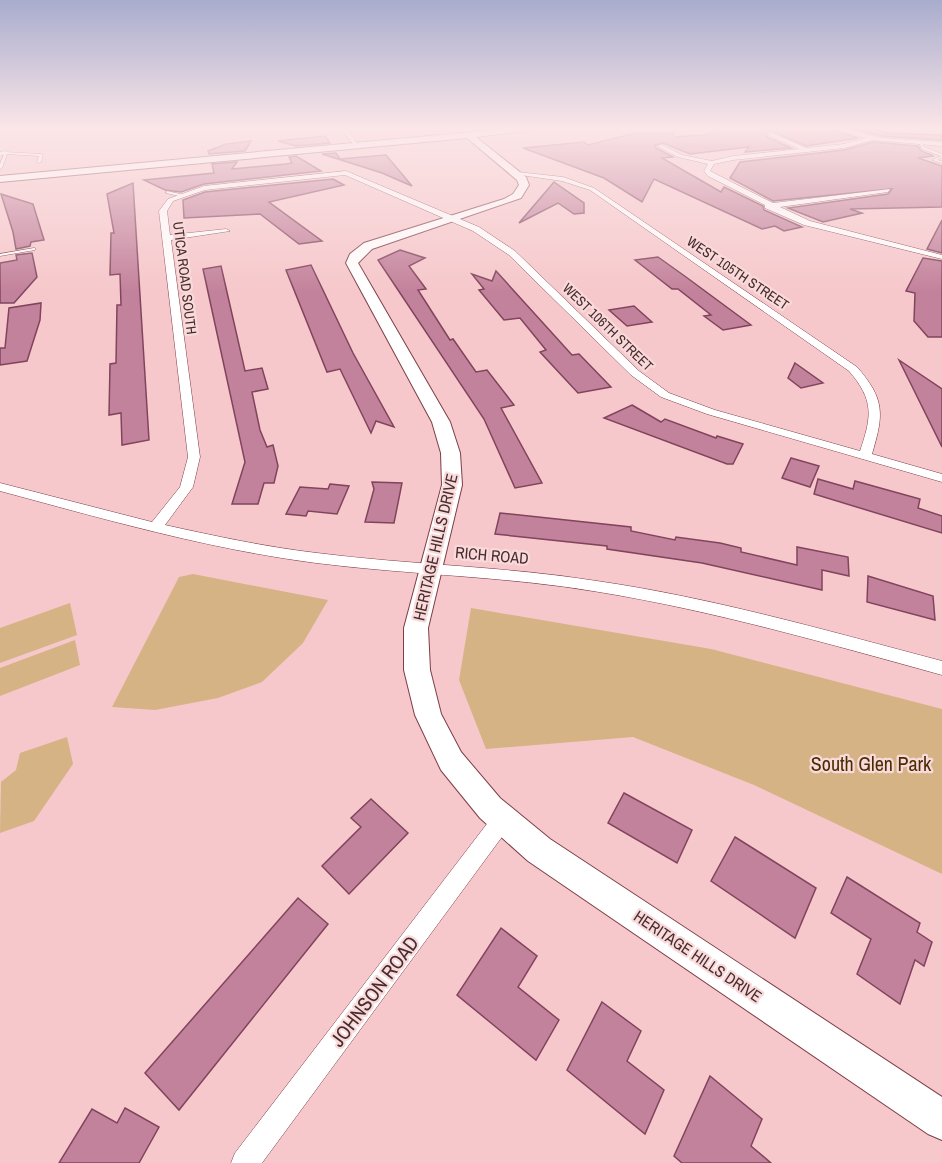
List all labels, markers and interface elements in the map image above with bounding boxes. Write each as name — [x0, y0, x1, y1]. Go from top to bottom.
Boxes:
street label: UTICA ROAD SOUTH — [169, 221, 201, 335]
street label: WEST 105TH STREET — [684, 232, 792, 314]
street label: WEST 106TH STREET — [559, 279, 657, 375]
street label: HERITAGE HILLS DRIVE — [407, 471, 463, 623]
street label: RICH ROAD — [454, 541, 530, 569]
park label: South Glen Park — [811, 750, 932, 777]
street label: HERITAGE HILLS DRIVE — [630, 905, 766, 1007]
street label: JOHNSON ROAD — [323, 930, 425, 1052]

